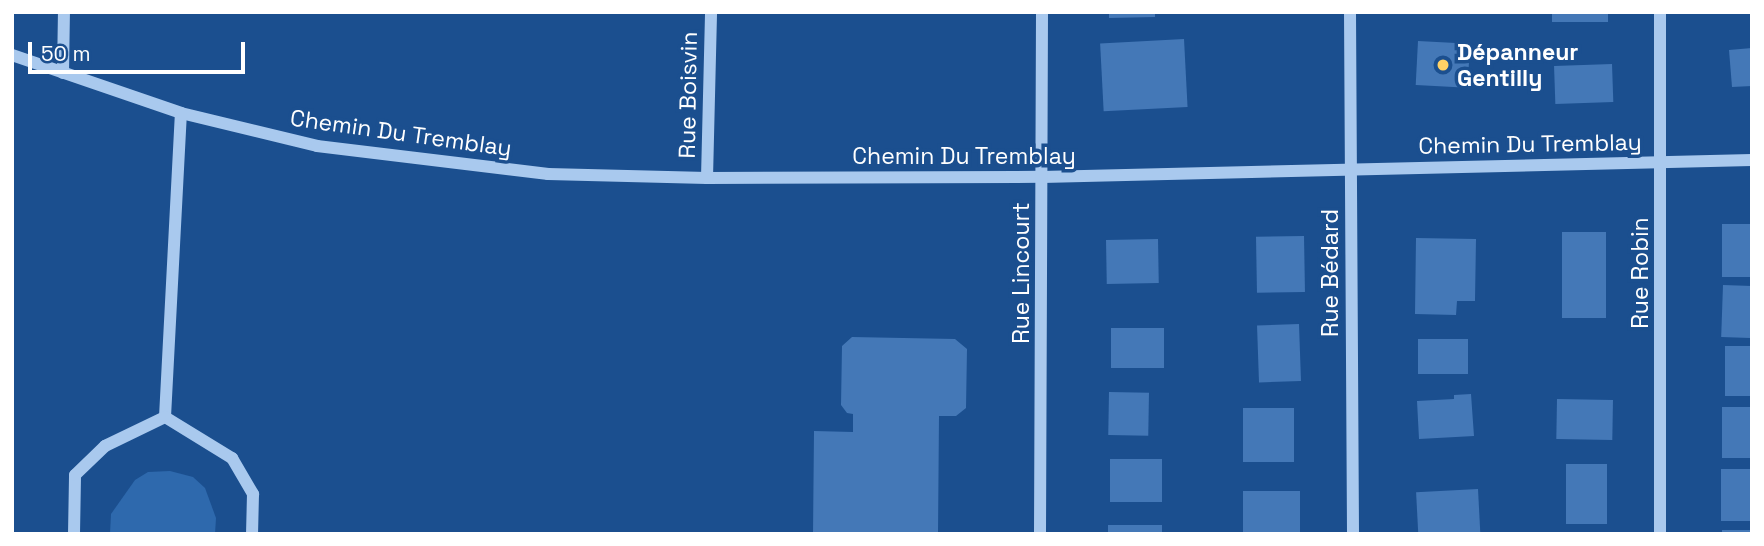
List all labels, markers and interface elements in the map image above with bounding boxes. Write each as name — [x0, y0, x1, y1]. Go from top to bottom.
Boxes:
scale bar — [32, 28, 248, 72]
street label: Rue Boisvin — [673, 31, 703, 159]
place label: Dépanneur Gentilly — [1457, 38, 1578, 92]
text: 50 m — [41, 40, 91, 67]
marker: Dépanneur Gentilly — [1435, 57, 1451, 73]
street label: Chemin Du Tremblay — [288, 104, 514, 162]
street label: Chemin Du Tremblay — [1418, 128, 1642, 160]
street label: Chemin Du Tremblay — [852, 142, 1076, 170]
street label: Rue Lincourt — [1007, 202, 1035, 344]
street label: Rue Bédard — [1316, 209, 1344, 337]
street label: Rue Robin — [1626, 217, 1654, 329]

